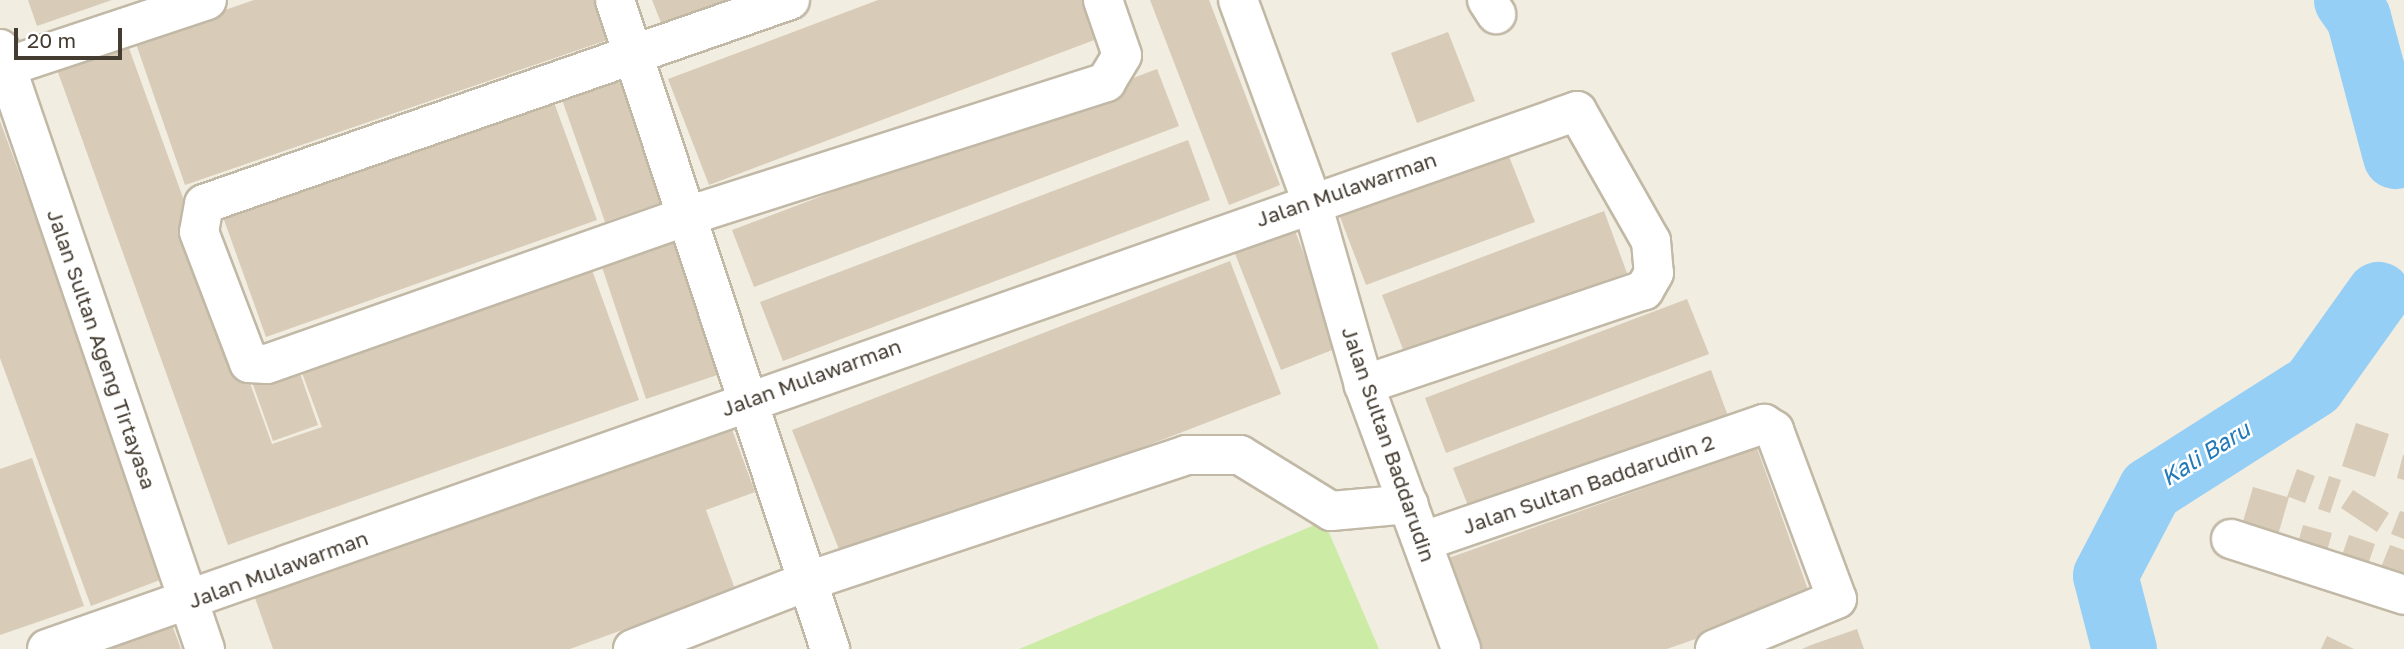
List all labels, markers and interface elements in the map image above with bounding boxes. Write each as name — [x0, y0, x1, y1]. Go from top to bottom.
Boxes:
scale bar — [18, 14, 126, 58]
text: 20 m — [27, 27, 76, 53]
street label: Jalan Mulawarman — [1252, 146, 1440, 232]
street label: Jalan Sultan Ageng Tirtayasa — [42, 206, 162, 492]
street label: Jalan Sultan Baddarudin — [1337, 323, 1441, 565]
street label: Jalan Mulawarman — [718, 333, 904, 421]
water label: Kali Baru — [2156, 415, 2254, 491]
street label: Jalan Sultan Baddarudin 2 — [1459, 429, 1717, 539]
street label: Jalan Mulawarman — [185, 525, 371, 613]

